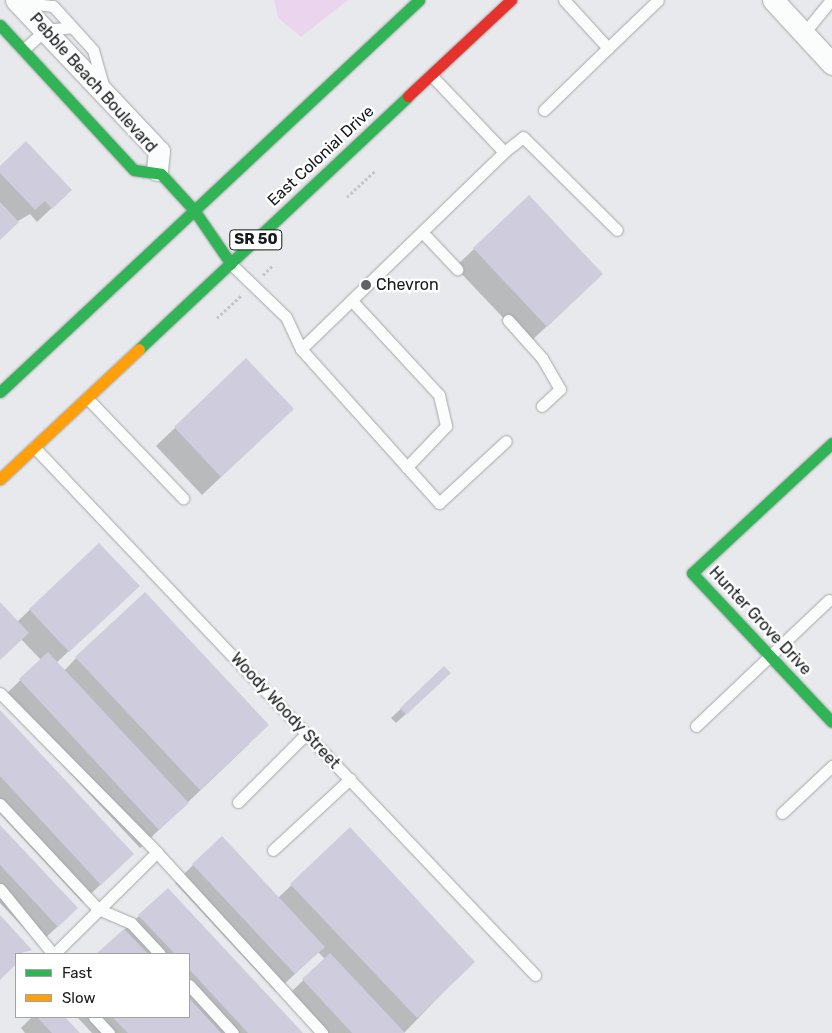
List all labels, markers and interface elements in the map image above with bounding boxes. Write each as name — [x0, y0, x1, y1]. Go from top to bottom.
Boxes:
street label: Pebble Beach Boulevard — [25, 9, 161, 157]
street label: East Colonial Drive — [264, 102, 378, 210]
road number: SR 50 — [228, 228, 284, 252]
place label: Chevron — [376, 275, 439, 295]
marker: Chevron — [360, 279, 372, 291]
street label: Hunter Grove Drive — [705, 563, 815, 679]
street label: Woody Woody Street — [226, 649, 344, 773]
legend — [15, 953, 190, 1018]
text: Fast — [62, 964, 92, 982]
text: Slow — [62, 989, 95, 1007]

